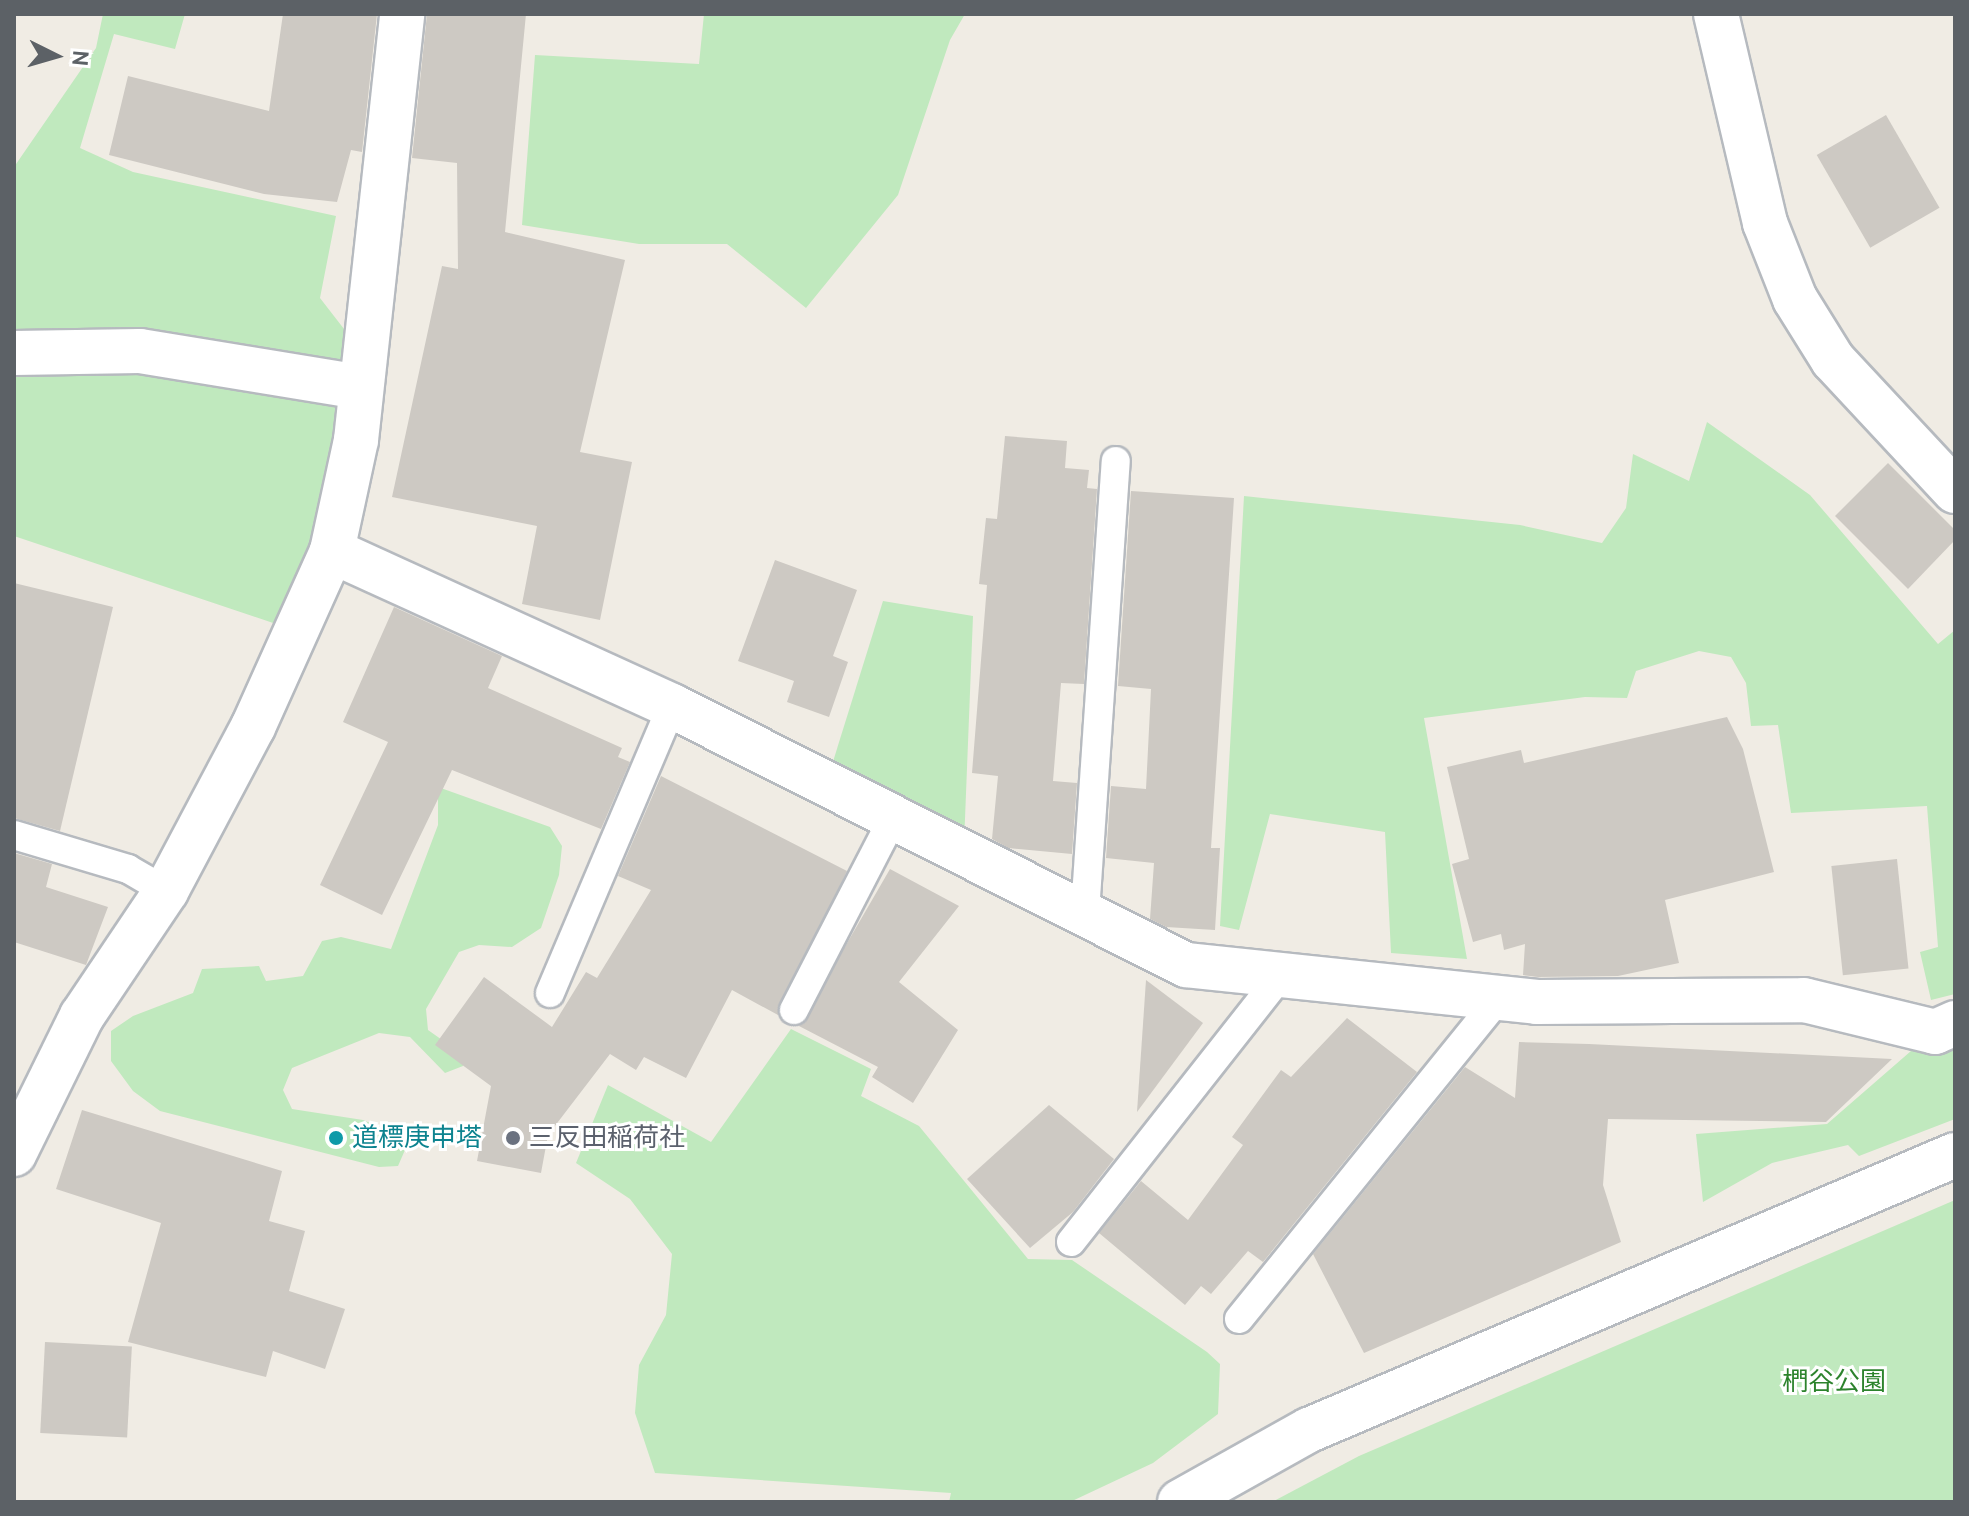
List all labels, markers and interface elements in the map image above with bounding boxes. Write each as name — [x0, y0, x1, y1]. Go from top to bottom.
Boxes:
north arrow — [16, 16, 96, 96]
text: N — [66, 49, 95, 67]
place label: 道標庚申塔 — [352, 1122, 482, 1154]
place label: 三反田稲荷社 — [529, 1122, 685, 1154]
marker: 道標庚申塔 — [327, 1129, 345, 1147]
marker: 三反田稲荷社 — [504, 1129, 522, 1147]
park label: 椚谷公園 — [1782, 1366, 1886, 1398]

